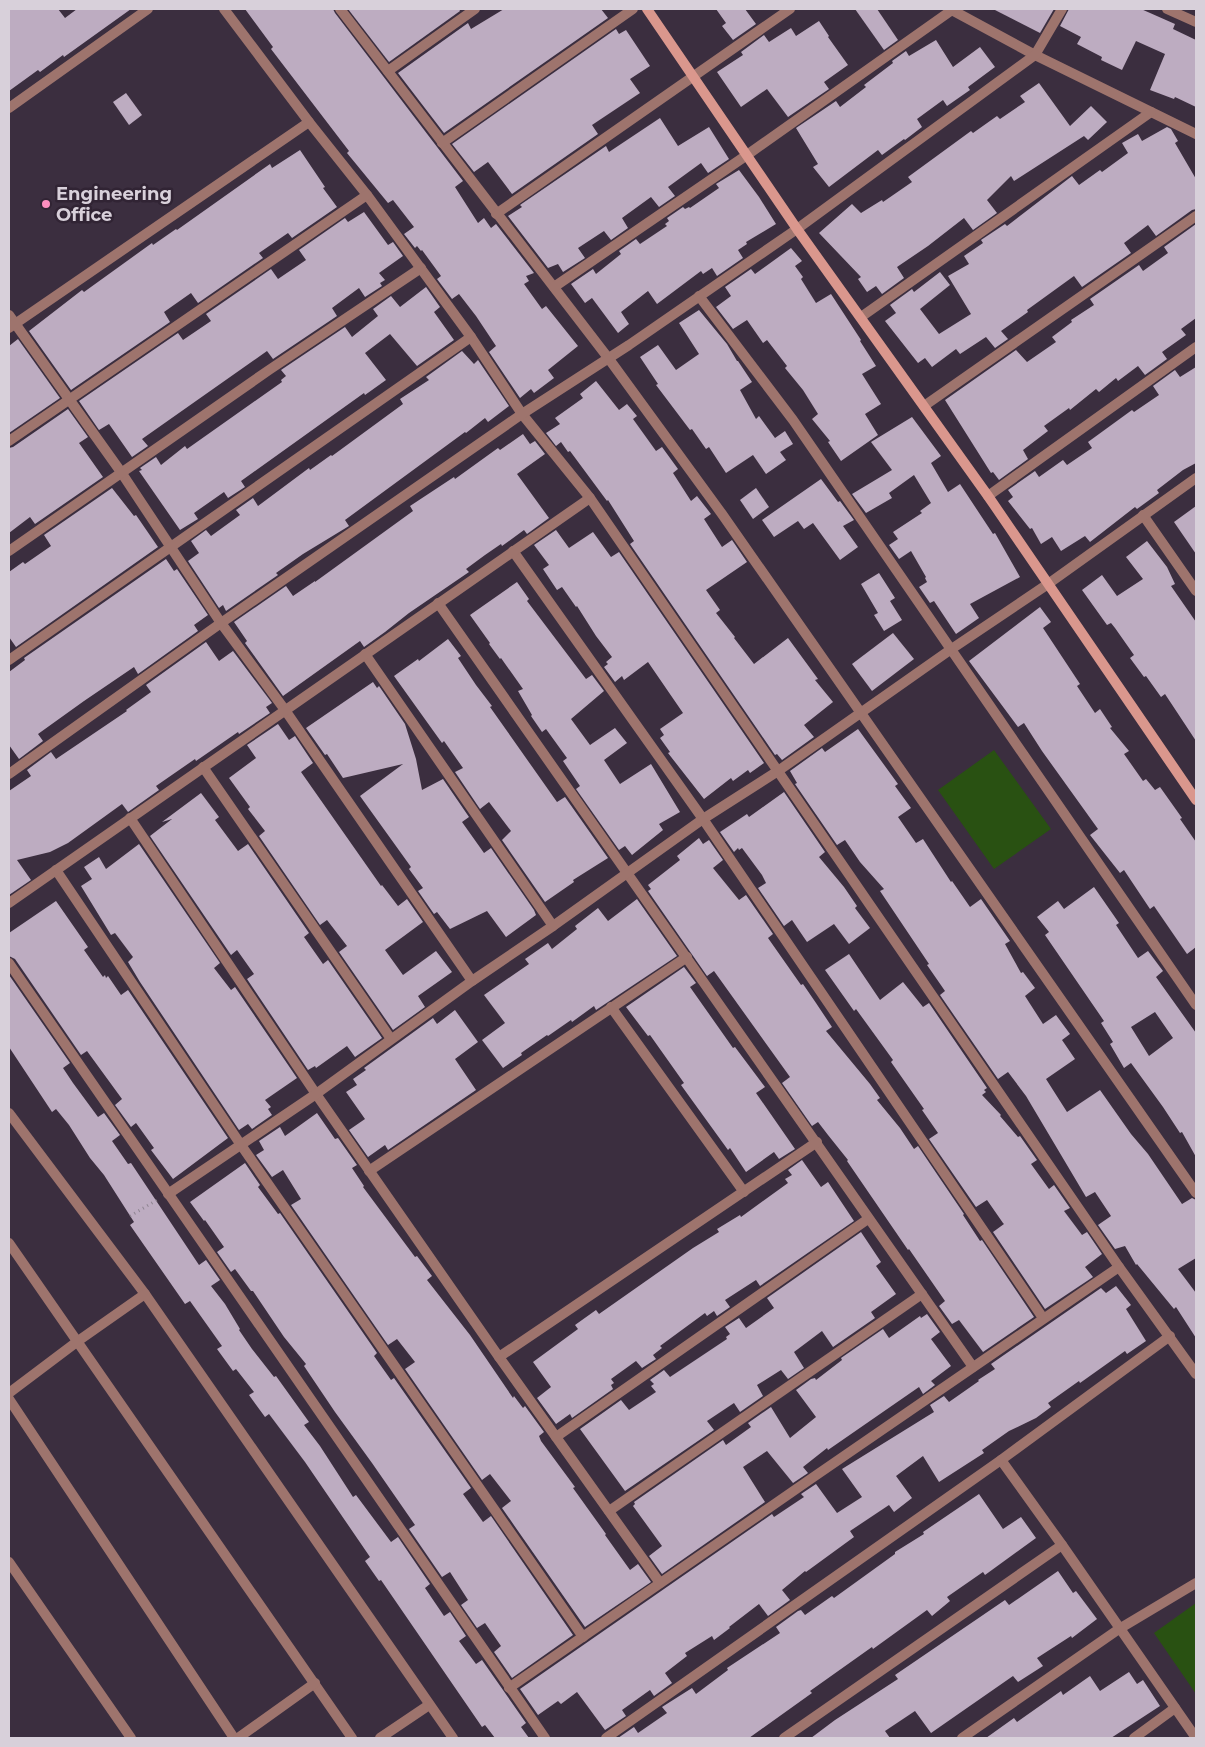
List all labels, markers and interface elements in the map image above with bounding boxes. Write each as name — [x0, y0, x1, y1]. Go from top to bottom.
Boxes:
place label: Engineering Office — [56, 183, 172, 226]
marker: Engineering Office — [40, 198, 52, 210]

